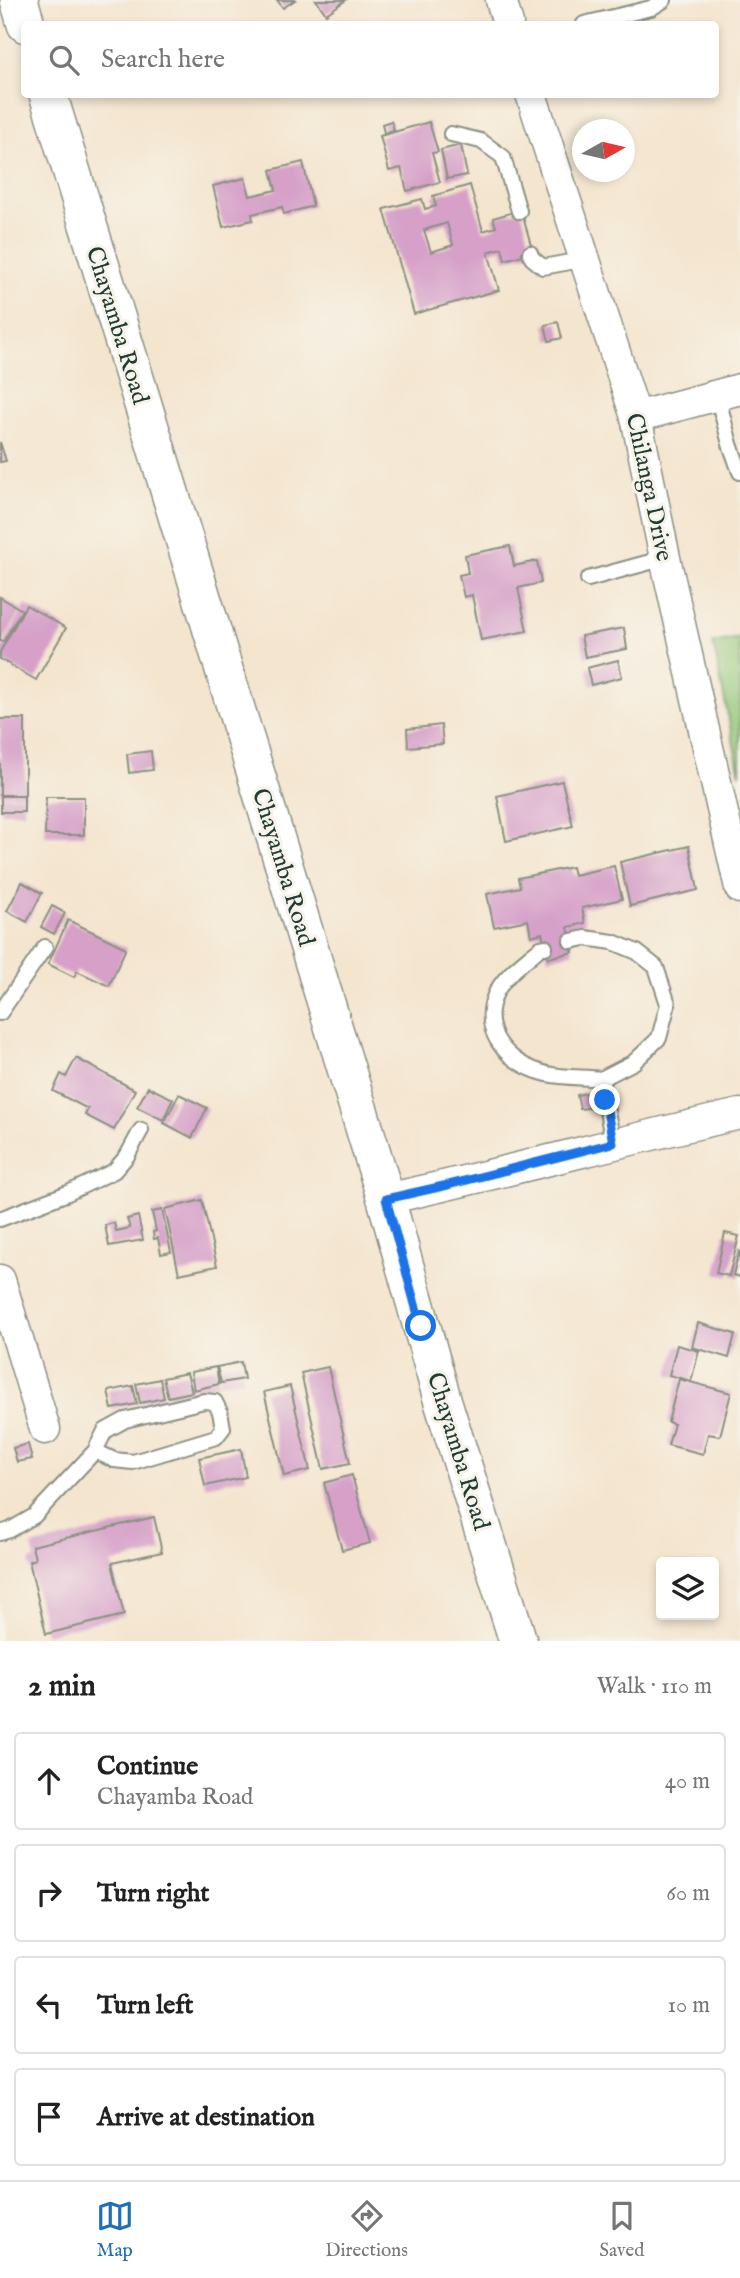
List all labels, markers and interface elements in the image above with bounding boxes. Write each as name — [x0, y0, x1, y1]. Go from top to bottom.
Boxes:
search box — [21, 21, 719, 98]
icon: search — [45, 41, 83, 79]
text: Search here — [101, 43, 225, 76]
north arrow — [572, 119, 635, 182]
street label: Chayamba Road — [78, 243, 155, 408]
street label: Chilanga Drive — [618, 410, 679, 564]
street label: Chayamba Road — [244, 785, 321, 950]
route end — [589, 1084, 620, 1115]
route start — [405, 1310, 436, 1341]
street label: Chayamba Road — [419, 1369, 496, 1534]
map controls — [656, 1557, 719, 1620]
button: layers — [656, 1557, 719, 1620]
text: 2 min — [28, 1668, 96, 1706]
text: Walk · 110 m — [597, 1672, 712, 1701]
text: Continue — [97, 1750, 198, 1783]
icon: ahead — [30, 1762, 68, 1800]
text: 40 m — [665, 1767, 710, 1796]
text: Chayamba Road — [97, 1783, 253, 1812]
icon: right — [30, 1874, 68, 1912]
text: Turn right — [97, 1877, 210, 1910]
text: 60 m — [666, 1879, 710, 1908]
icon: left — [30, 1986, 68, 2024]
text: Turn left — [97, 1989, 194, 2022]
text: 10 m — [667, 1991, 710, 2020]
icon: arrive — [30, 2098, 68, 2136]
text: Arrive at destination — [97, 2101, 315, 2134]
tab: Map — [96, 2197, 134, 2263]
tab: Directions — [325, 2197, 408, 2263]
tab: Saved — [599, 2197, 644, 2263]

